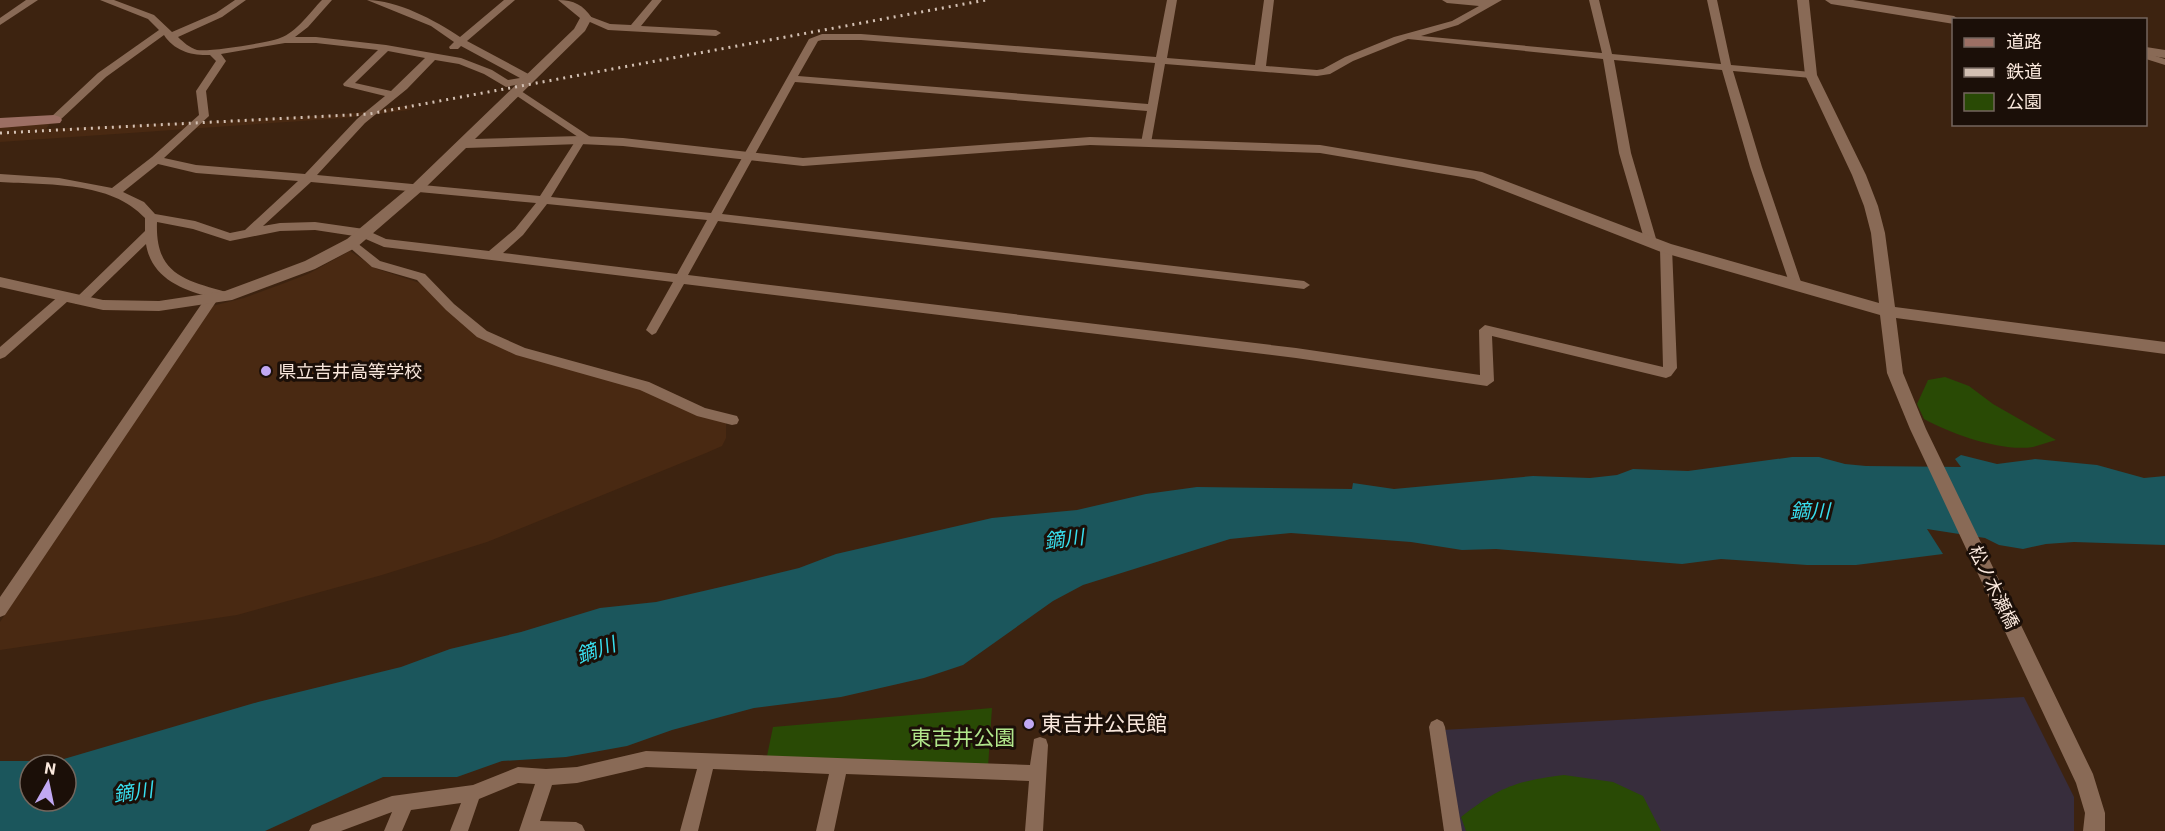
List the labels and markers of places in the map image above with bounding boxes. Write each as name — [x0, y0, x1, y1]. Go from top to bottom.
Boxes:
place label: 県立吉井高等学校 — [278, 361, 422, 382]
marker: 県立吉井高等学校 — [259, 364, 273, 378]
place label: 東吉井公民館 — [1041, 712, 1167, 736]
marker: 東吉井公民館 — [1022, 717, 1036, 731]

